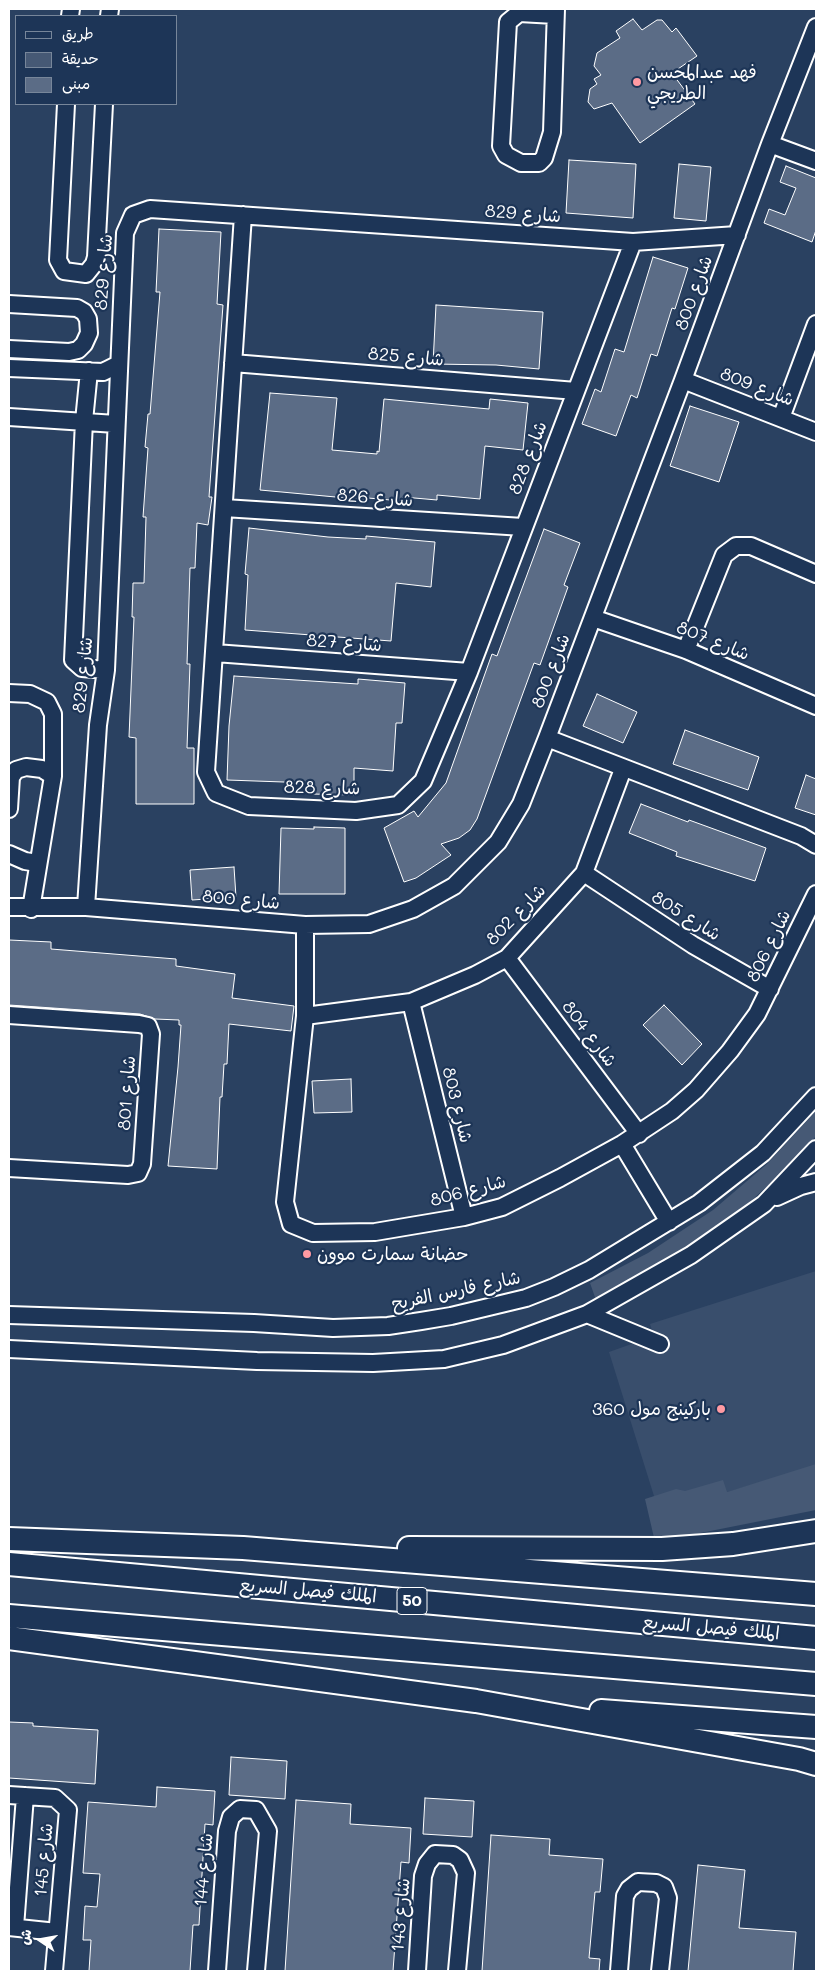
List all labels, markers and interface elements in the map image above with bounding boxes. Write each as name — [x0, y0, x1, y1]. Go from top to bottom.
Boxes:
legend — [15, 15, 178, 105]
text: طريق — [62, 23, 94, 43]
text: حديقة — [62, 48, 99, 68]
place label: فهد عبدالمحسن الطريجي — [647, 61, 757, 104]
text: مبنى — [62, 73, 90, 93]
marker: فهد عبدالمحسن الطريجي — [631, 76, 643, 88]
street label: شارع 829 — [484, 201, 562, 227]
street label: شارع 829 — [91, 233, 117, 311]
street label: شارع 800 — [671, 253, 717, 333]
street label: شارع 825 — [367, 343, 445, 371]
street label: شارع 809 — [717, 363, 797, 411]
street label: شارع 828 — [504, 418, 552, 498]
street label: شارع 826 — [336, 485, 414, 511]
street label: شارع 807 — [673, 617, 753, 665]
street label: شارع 827 — [306, 630, 382, 656]
street label: شارع 800 — [527, 631, 575, 711]
street label: شارع 829 — [68, 636, 98, 714]
street label: شارع 828 — [284, 777, 360, 799]
street label: شارع 802 — [482, 880, 550, 950]
street label: شارع 800 — [201, 886, 281, 914]
street label: شارع 805 — [648, 886, 724, 946]
street label: شارع 806 — [742, 906, 796, 986]
street label: شارع 804 — [557, 997, 621, 1071]
street label: شارع 801 — [114, 1055, 140, 1131]
street label: شارع 803 — [437, 1065, 477, 1145]
street label: شارع 806 — [428, 1171, 508, 1211]
place label: حضانة سمارت موون — [317, 1243, 469, 1265]
marker: حضانة سمارت موون — [301, 1248, 313, 1260]
street label: شارع فارس الفريح — [389, 1267, 523, 1315]
place label: باركينج مول 360 — [592, 1398, 711, 1420]
marker: باركينج مول 360 — [715, 1403, 727, 1415]
street label: الملك فيصل السريع — [239, 1574, 377, 1608]
road number: 50 — [397, 1588, 427, 1614]
street label: الملك فيصل السريع — [642, 1611, 780, 1645]
street label: شارع 145 — [30, 1822, 58, 1898]
street label: شارع 144 — [190, 1832, 218, 1908]
street label: شارع 143 — [387, 1877, 415, 1953]
north arrow — [15, 1915, 65, 1965]
text: ش — [14, 1927, 36, 1946]

